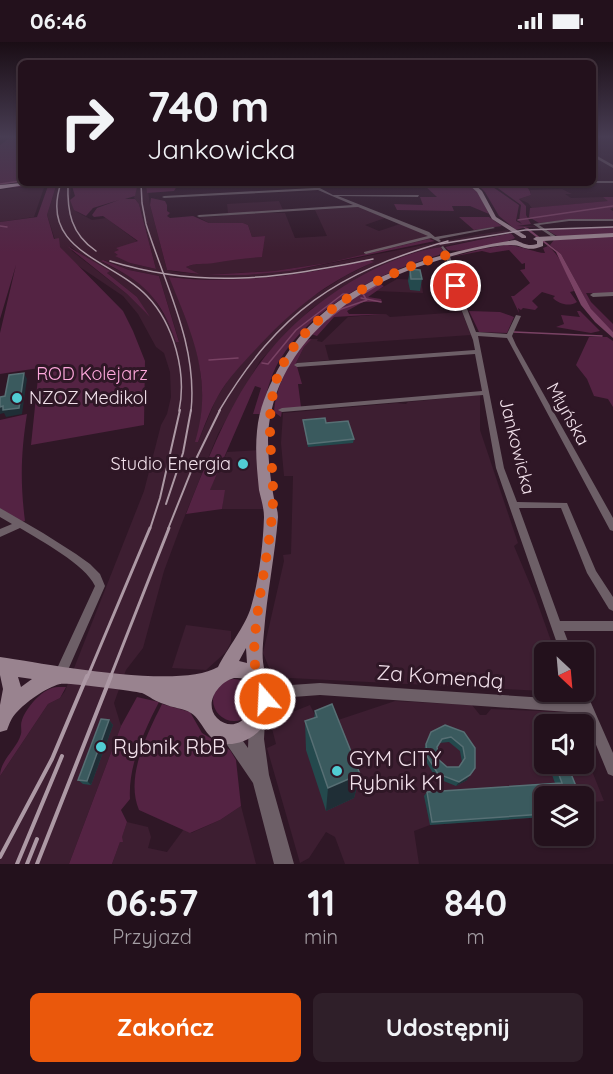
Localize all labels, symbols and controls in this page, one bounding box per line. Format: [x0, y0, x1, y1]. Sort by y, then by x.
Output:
text: 06:46 [30, 7, 87, 35]
text: 740 m [147, 80, 269, 133]
icon: right [48, 84, 126, 162]
text: Jankowicka [147, 132, 295, 166]
pin [430, 260, 481, 311]
icon: arrive [439, 269, 472, 302]
park label: ROD Kolejarz [36, 362, 148, 385]
street label: Młyńska [542, 378, 595, 449]
place label: NZOZ Medikol [29, 386, 148, 409]
marker: NZOZ Medikol [10, 391, 24, 405]
street label: Jankowicka [494, 395, 541, 497]
place label: Studio Energia [111, 452, 231, 475]
marker: Studio Energia [236, 457, 250, 471]
north arrow [534, 642, 594, 702]
map controls [534, 642, 594, 846]
street label: Za Komendą [376, 659, 504, 693]
position arrow [233, 667, 297, 731]
button: sound [534, 714, 594, 774]
place label: Rybnik RbB [113, 733, 226, 759]
marker: Rybnik RbB [94, 740, 108, 754]
place label: GYM CITY Rybnik K1 [349, 745, 443, 795]
marker: GYM CITY Rybnik K1 [330, 764, 344, 778]
button: layers [534, 786, 594, 846]
text: 06:57 [106, 880, 198, 925]
text: 11 [307, 880, 335, 925]
text: 840 [444, 880, 507, 925]
text: Przyjazd [112, 924, 192, 949]
text: min [304, 924, 338, 949]
text: m [466, 924, 485, 949]
button: Zakończ [30, 993, 301, 1062]
button: Udostępnij [313, 993, 583, 1062]

